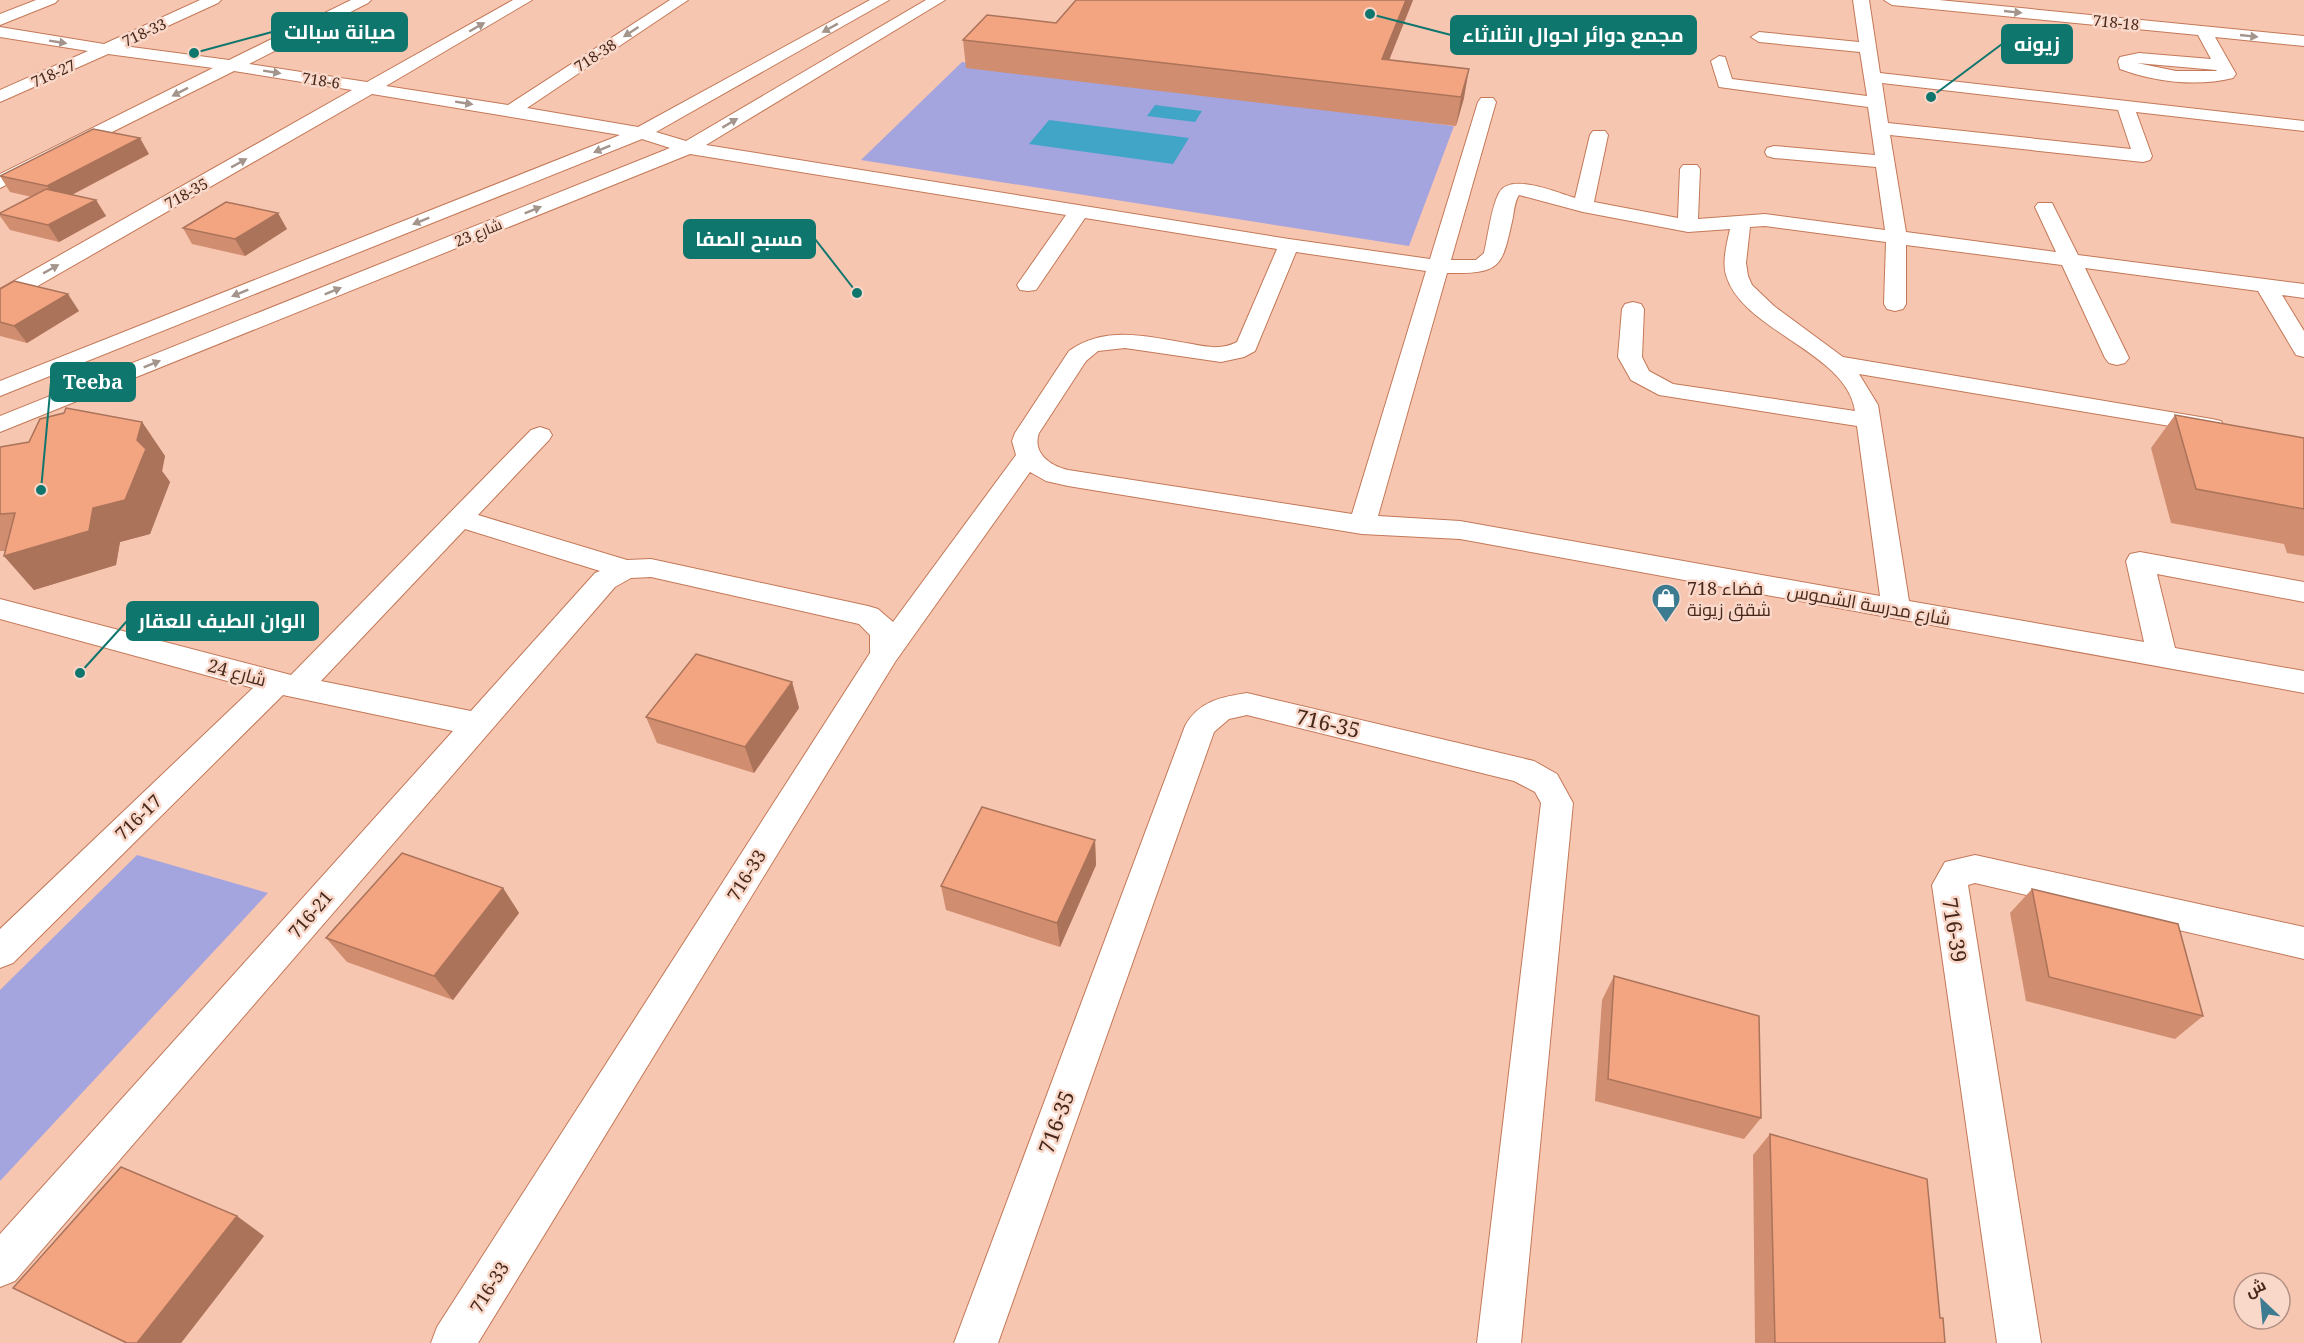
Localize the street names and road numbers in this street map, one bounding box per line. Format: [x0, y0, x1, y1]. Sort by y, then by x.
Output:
street label: 718-18 [2092, 10, 2140, 34]
street label: 718-33 [119, 13, 169, 51]
street label: 718-38 [570, 34, 620, 76]
street label: 718-27 [28, 54, 78, 92]
street label: 718-6 [301, 67, 341, 93]
street label: 718-35 [161, 173, 211, 213]
street label: شارع 23 [451, 213, 506, 252]
street label: شارع مدرسة الشموس [1785, 578, 1952, 631]
street label: شارع 24 [205, 653, 269, 692]
street label: 716-35 [1293, 702, 1363, 744]
street label: 716-17 [110, 789, 166, 845]
street label: 716-33 [721, 845, 771, 905]
street label: 716-21 [283, 885, 337, 943]
street label: 716-39 [1936, 896, 1974, 964]
street label: 716-35 [1032, 1087, 1080, 1157]
street label: 716-33 [464, 1257, 514, 1317]

